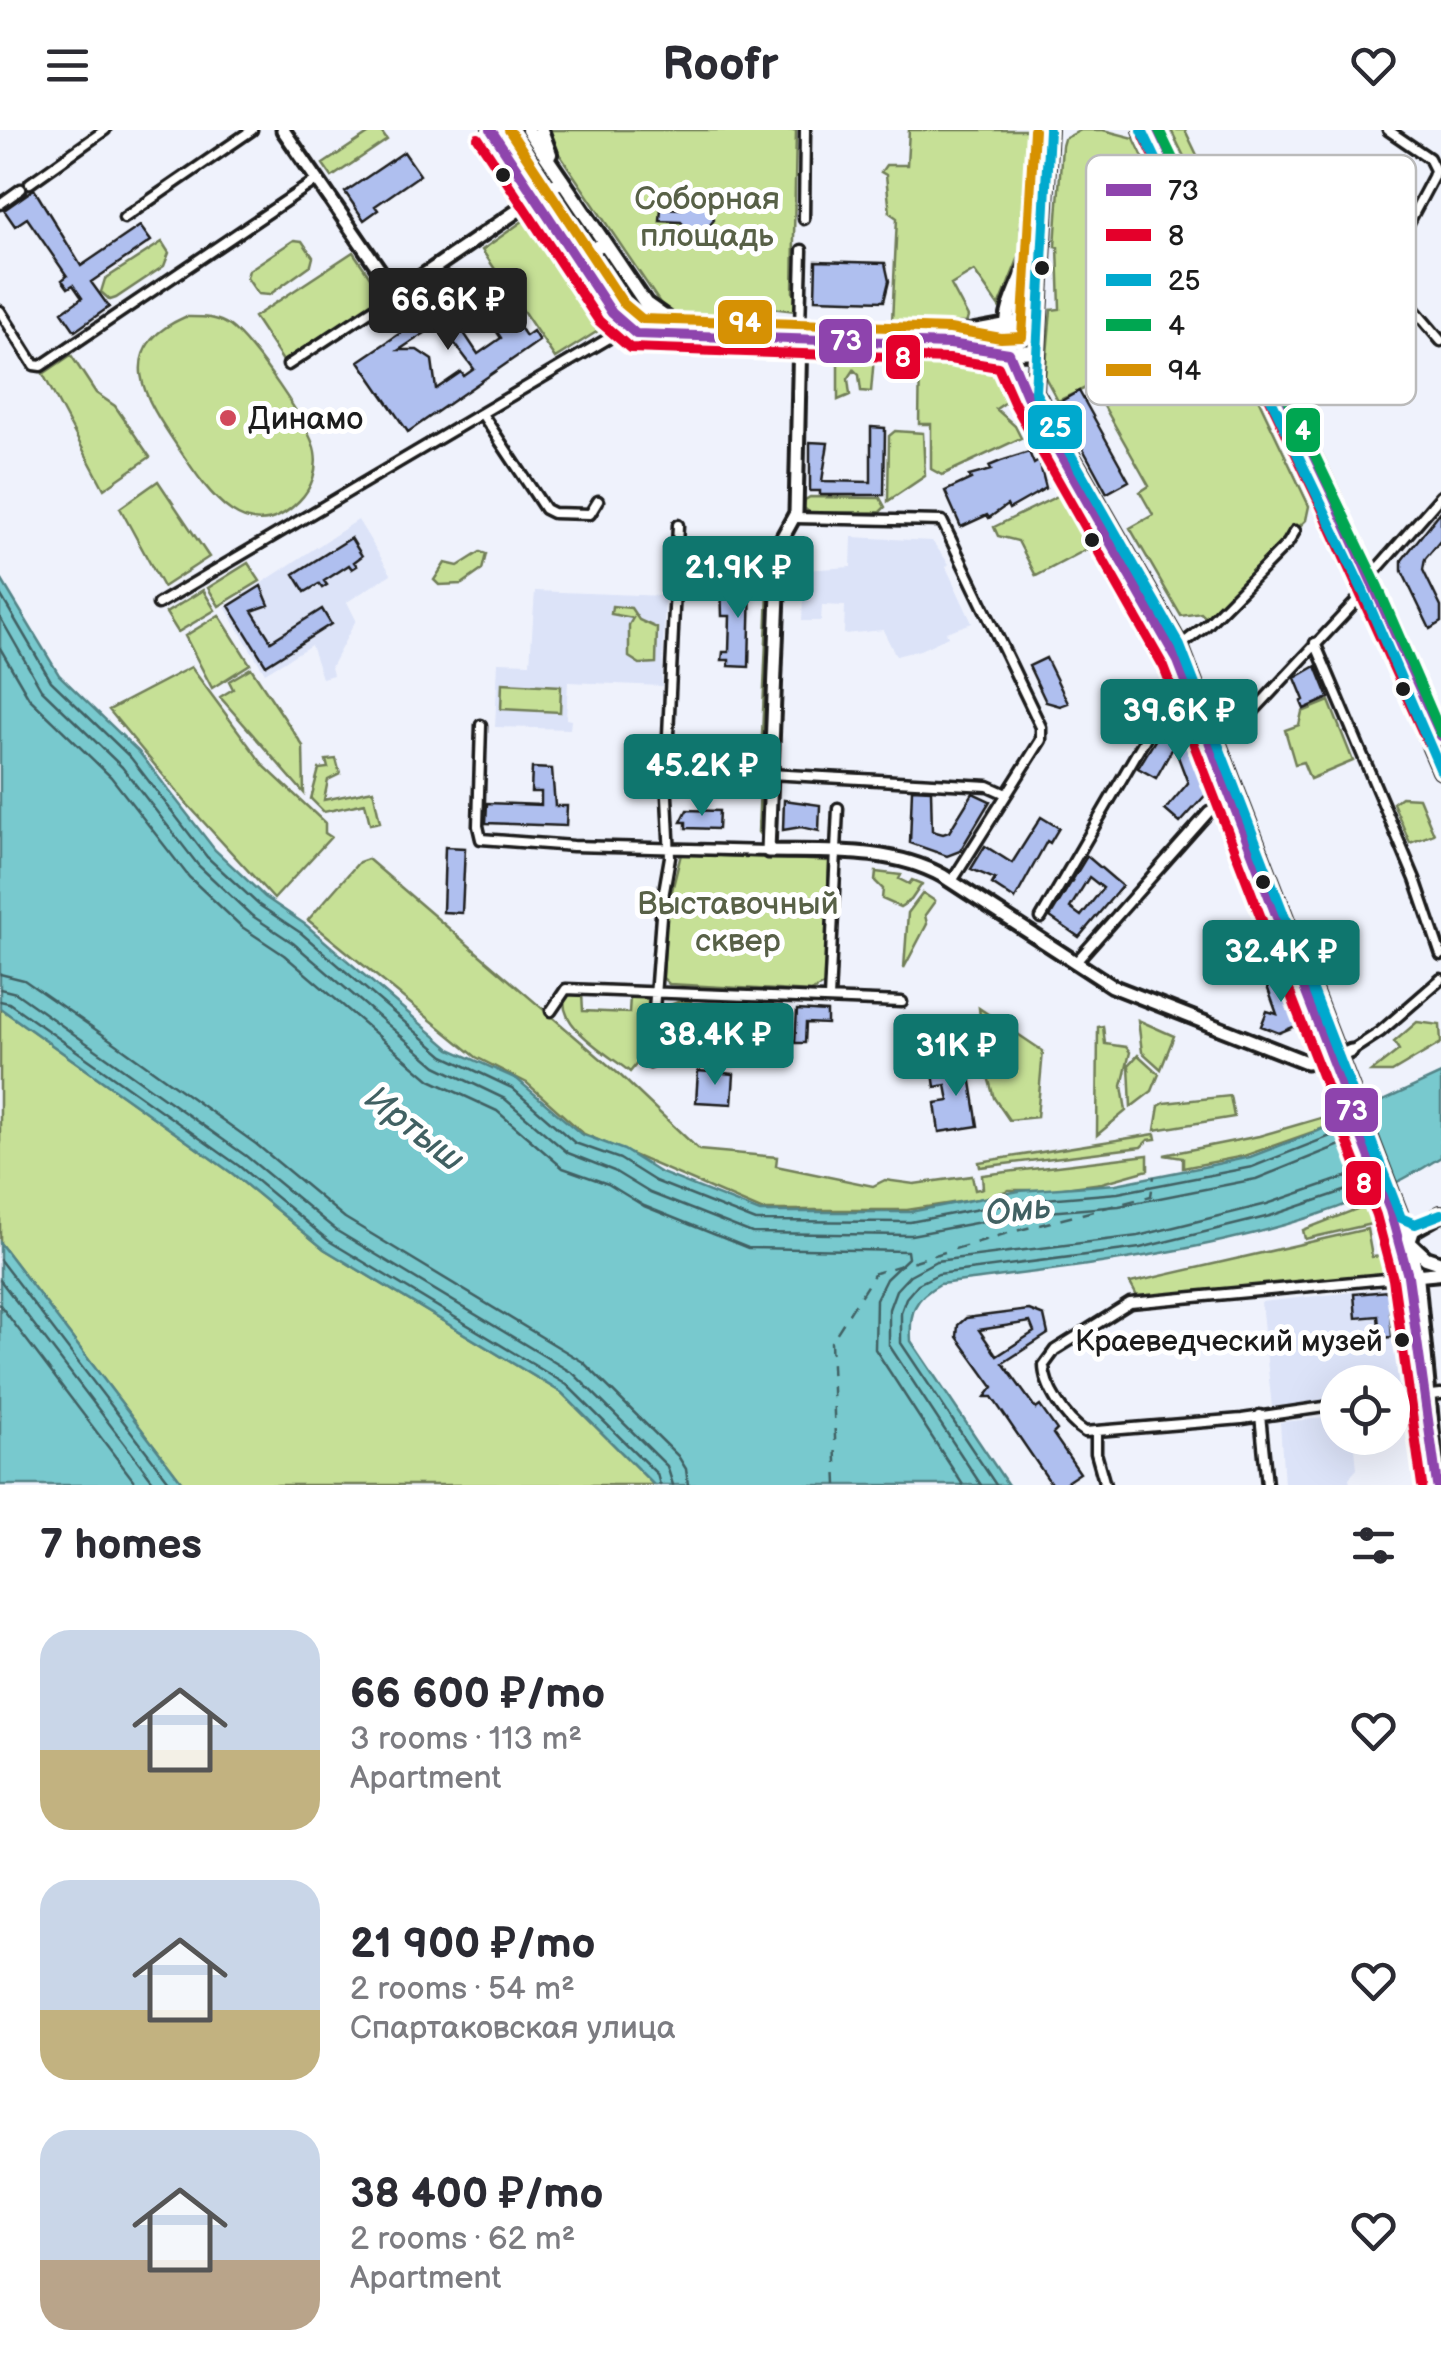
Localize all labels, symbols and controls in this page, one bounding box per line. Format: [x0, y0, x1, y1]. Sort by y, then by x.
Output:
icon: menu [40, 38, 95, 93]
text: Roofr [663, 38, 778, 93]
icon: heart [1346, 38, 1401, 93]
legend [1086, 155, 1416, 405]
unlabelled marker [493, 165, 513, 185]
text: 73 [1168, 175, 1199, 208]
park label: Соборная площадь [634, 180, 780, 256]
text: 8 [1168, 220, 1184, 253]
unlabelled marker [1032, 258, 1052, 278]
text: 25 [1168, 265, 1201, 298]
pin: 66.6K ₽ [356, 268, 540, 353]
text: 66.6K ₽ [391, 281, 505, 320]
line badge: 94 [716, 298, 774, 346]
text: 94 [729, 307, 762, 340]
text: 4 [1168, 310, 1185, 343]
line badge: 73 [817, 317, 874, 365]
text: 73 [830, 325, 862, 358]
line badge: 8 [884, 333, 922, 381]
text: 8 [895, 342, 911, 375]
text: 94 [1168, 355, 1201, 388]
place label: Динамо [248, 400, 363, 439]
line badge: 25 [1026, 403, 1084, 451]
line badge: 4 [1284, 406, 1322, 454]
marker: Динамо [217, 407, 239, 429]
text: 25 [1039, 412, 1071, 445]
text: 4 [1295, 415, 1312, 448]
unlabelled marker [1082, 530, 1102, 550]
pin: 21.9K ₽ [646, 536, 830, 621]
text: 21.9K ₽ [685, 549, 791, 588]
pin: 39.6K ₽ [1087, 679, 1271, 764]
unlabelled marker [1393, 679, 1413, 699]
text: 39.6K ₽ [1123, 692, 1235, 731]
pin: 45.2K ₽ [610, 734, 794, 819]
text: 45.2K ₽ [646, 747, 758, 786]
unlabelled marker [1253, 872, 1273, 892]
park label: Выставочный сквер [637, 885, 839, 961]
pin: 32.4K ₽ [1189, 920, 1373, 1005]
text: 32.4K ₽ [1225, 933, 1337, 972]
pin: 38.4K ₽ [623, 1003, 807, 1088]
pin: 31K ₽ [886, 1014, 1026, 1099]
text: 38.4K ₽ [659, 1016, 771, 1055]
text: 31K ₽ [915, 1027, 997, 1066]
water label: Иртыш [356, 1077, 472, 1181]
line badge: 73 [1323, 1086, 1380, 1134]
text: 73 [1336, 1095, 1368, 1128]
line badge: 8 [1344, 1159, 1383, 1207]
text: 8 [1356, 1168, 1372, 1201]
water label: Омь [983, 1185, 1053, 1236]
place label: Краеведческий музей [1075, 1324, 1383, 1360]
marker: Краеведческий музей [1392, 1330, 1412, 1350]
map controls [1320, 1365, 1410, 1455]
button: locate [1320, 1365, 1410, 1455]
icon: filters [1346, 1518, 1401, 1573]
text: 7 homes [40, 1520, 202, 1571]
text: 66 600 ₽/mo [350, 1669, 605, 1720]
icon: home [120, 1670, 240, 1790]
icon: heart [1346, 1703, 1401, 1758]
text: 3 rooms · 113 m² [350, 1720, 582, 1759]
text: Apartment [350, 1759, 501, 1798]
text: 21 900 ₽/mo [350, 1919, 595, 1970]
icon: home [120, 1920, 240, 2040]
icon: heart [1346, 1953, 1401, 2008]
text: 2 rooms · 54 m² [350, 1970, 575, 2009]
text: Спартаковская улица [350, 2009, 676, 2048]
text: 38 400 ₽/mo [350, 2169, 603, 2220]
icon: home [120, 2170, 240, 2290]
icon: heart [1346, 2203, 1401, 2258]
text: 2 rooms · 62 m² [350, 2220, 575, 2259]
text: Apartment [350, 2259, 501, 2298]

